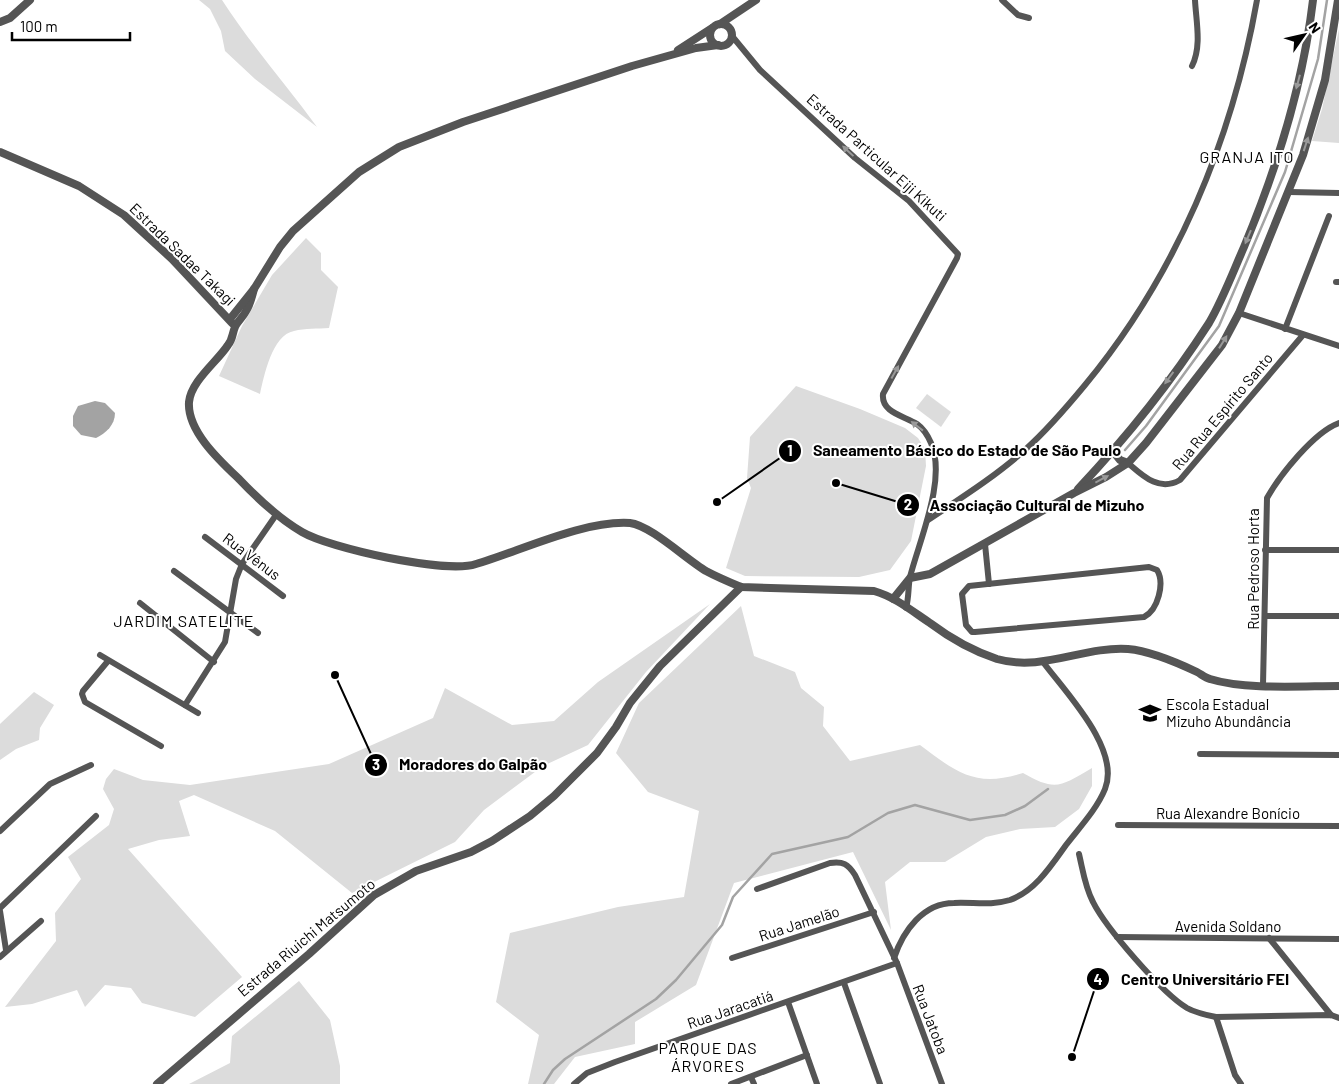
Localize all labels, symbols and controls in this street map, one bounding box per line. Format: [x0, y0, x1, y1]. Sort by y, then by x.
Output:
scale bar [12, 10, 130, 42]
north arrow [1279, 10, 1329, 60]
text: 100 m [20, 17, 58, 35]
text: N [1306, 19, 1325, 36]
one-way arrow [1294, 75, 1302, 90]
street label: Estrada Particular Eiji Kikuti [803, 89, 951, 225]
one-way arrow [1303, 137, 1310, 152]
one-way arrow [842, 145, 854, 157]
district label: GRANJA ITO [1199, 147, 1295, 166]
street label: Estrada Sadae Takagi [126, 199, 240, 309]
one-way arrow [1244, 230, 1252, 244]
one-way arrow [1218, 336, 1228, 349]
street label: Rua Rua Espírito Santo [1168, 349, 1276, 473]
one-way arrow [890, 365, 899, 379]
one-way arrow [1164, 371, 1175, 384]
one-way arrow [911, 420, 924, 431]
callout: Saneamento Básico do Estado de São Paulo [778, 435, 1131, 466]
text: Saneamento Básico do Estado de São Paulo [813, 440, 1121, 459]
text: 1 [787, 441, 793, 459]
one-way arrow [1095, 475, 1109, 484]
callout: Associação Cultural de Mizuho [895, 490, 1155, 521]
text: 2 [904, 495, 912, 513]
text: Associação Cultural de Mizuho [930, 495, 1144, 514]
street label: Rua Pedroso Horta [1244, 508, 1262, 630]
street label: Rua Vênus [220, 529, 284, 583]
district label: JARDIM SATELITE [113, 611, 255, 630]
place label: Escola Estadual Mizuho Abundância [1166, 695, 1291, 730]
school or university icon: Escola Estadual Mizuho Abundância [1137, 700, 1163, 726]
callout: Moradores do Galpão [363, 749, 557, 780]
text: Moradores do Galpão [399, 754, 547, 773]
text: 3 [372, 755, 380, 773]
street label: Rua Alexandre Bonício [1156, 804, 1300, 822]
street label: Estrada Riuichi Matsumoto [234, 874, 378, 1000]
street label: Rua Jamelão [756, 902, 842, 944]
street label: Avenida Soldano [1175, 917, 1281, 935]
callout: Centro Universitário FEI [1086, 964, 1299, 995]
text: Centro Universitário FEI [1121, 969, 1289, 988]
text: 4 [1093, 970, 1103, 988]
street label: Rua Jatoba [909, 982, 953, 1056]
street label: Rua Jaracatiá [685, 986, 775, 1032]
district label: PARQUE DAS ÁRVORES [658, 1038, 758, 1075]

